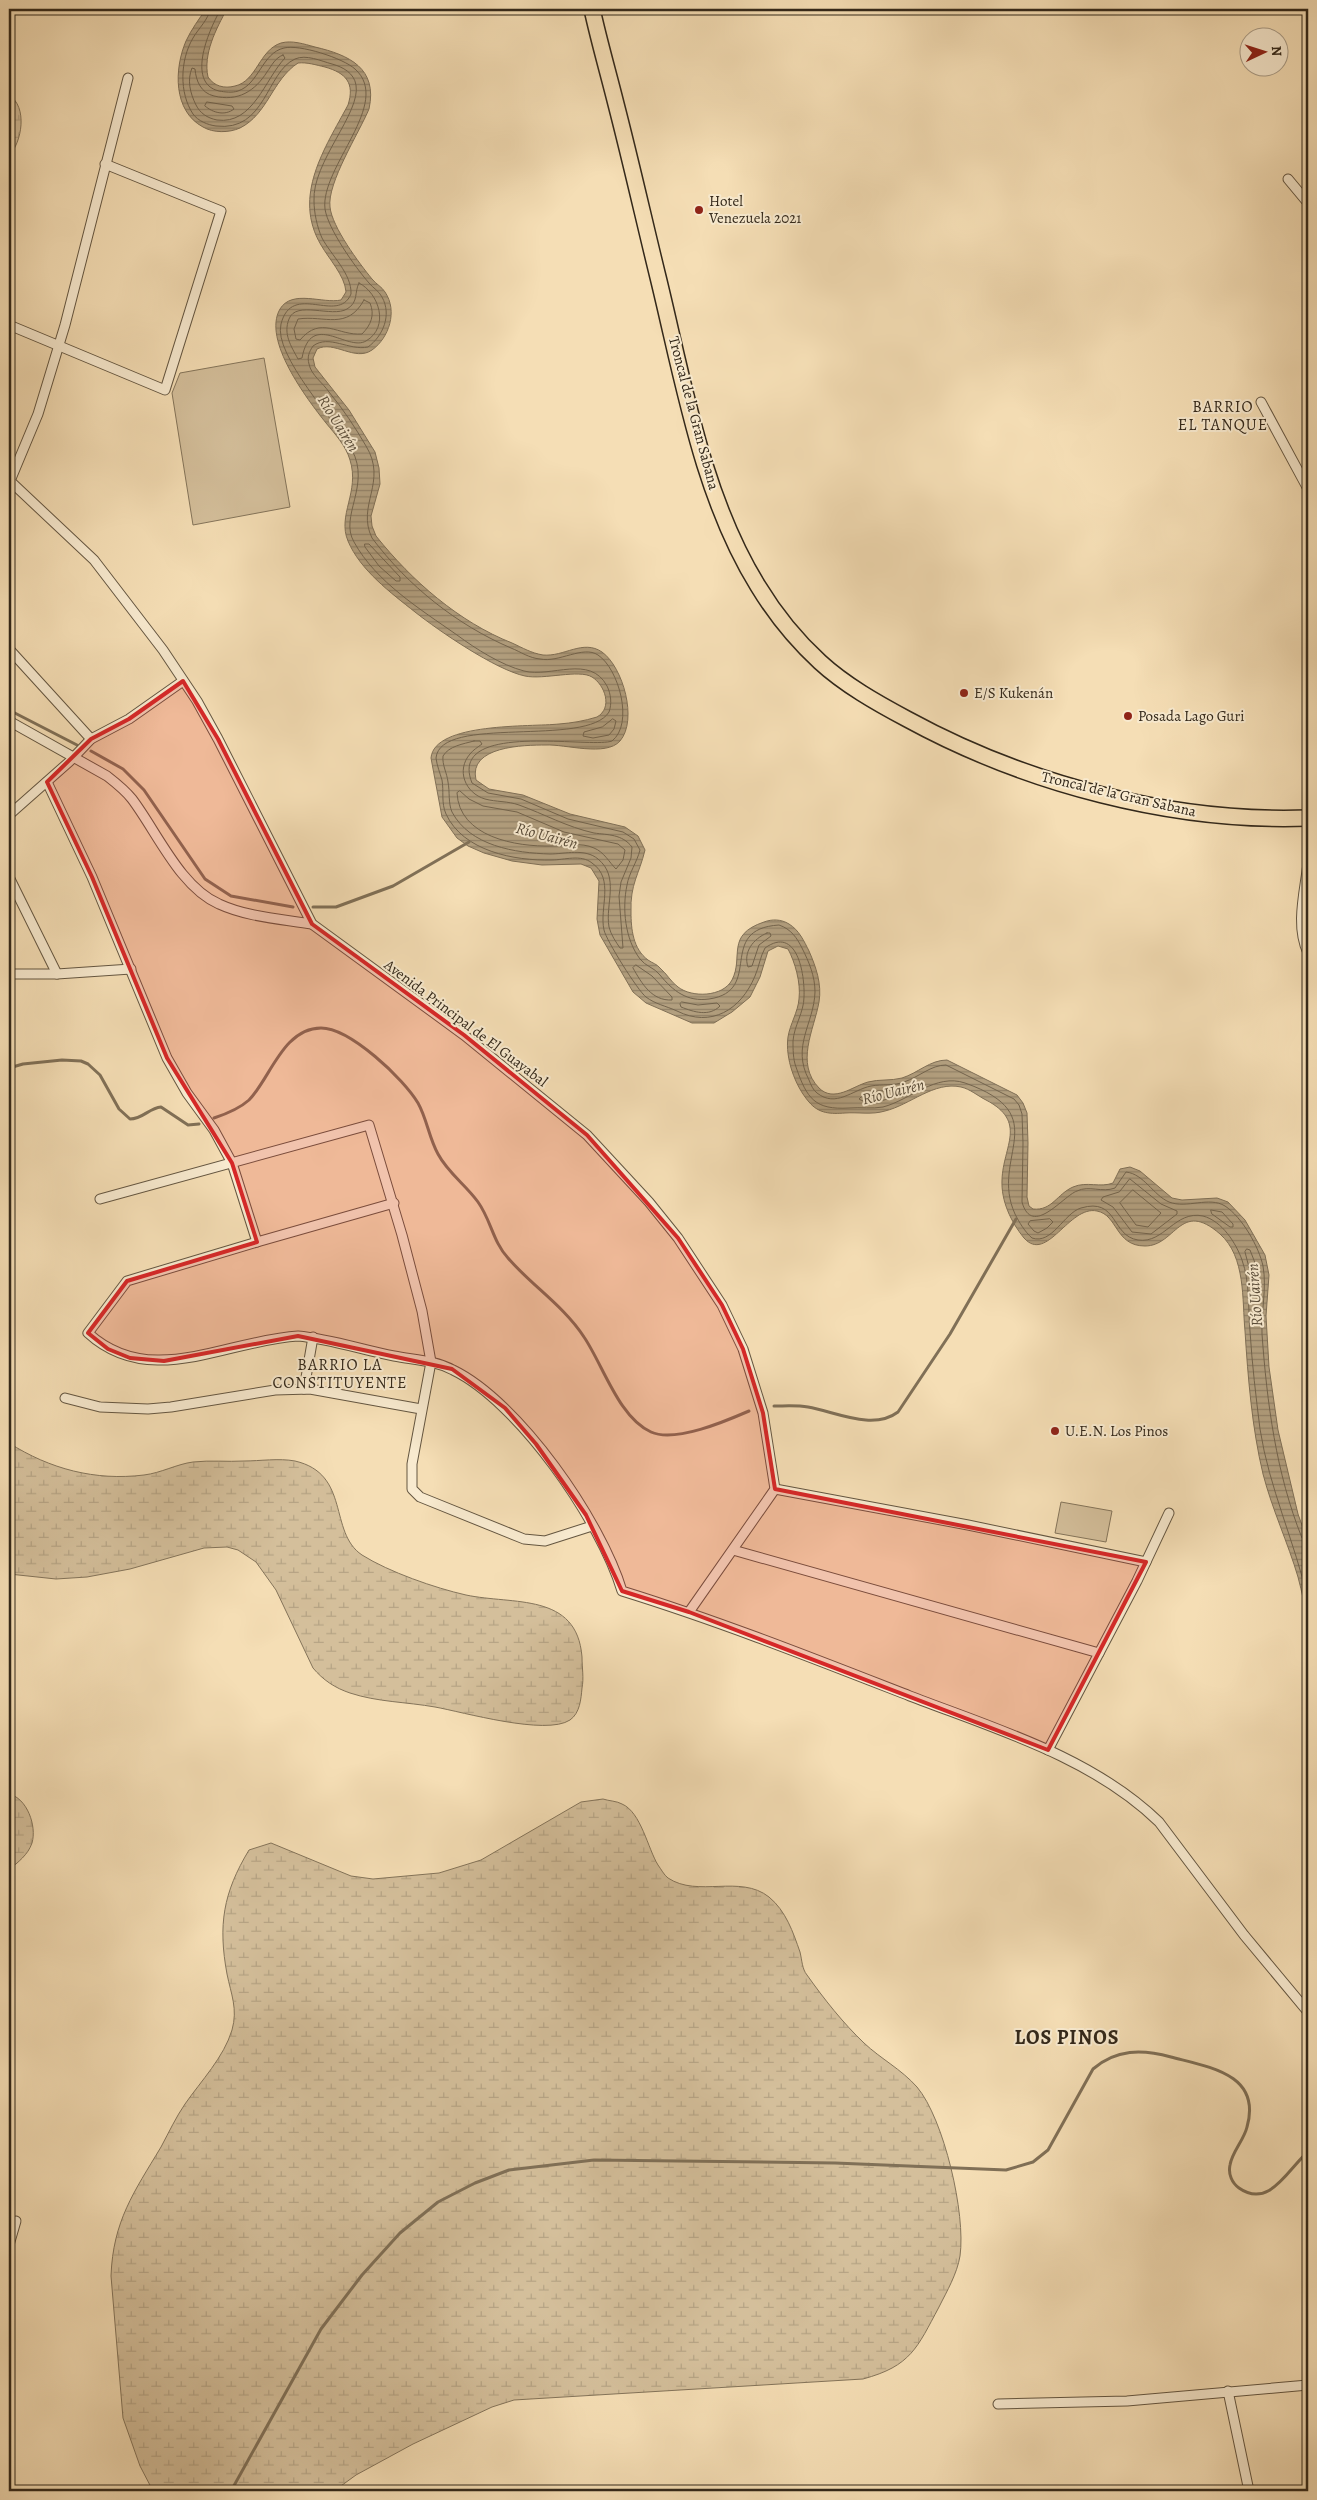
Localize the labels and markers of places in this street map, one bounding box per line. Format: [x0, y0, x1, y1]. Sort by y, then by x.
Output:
place label: Hotel Venezuela 2021 [708, 191, 801, 228]
marker: Hotel Venezuela 2021 [693, 204, 705, 216]
place label: E/S Kukenán [974, 683, 1053, 703]
marker: E/S Kukenán [958, 687, 970, 699]
place label: Posada Lago Guri [1138, 706, 1244, 726]
marker: Posada Lago Guri [1122, 710, 1134, 722]
place label: U.E.N. Los Pinos [1065, 1421, 1168, 1441]
marker: U.E.N. Los Pinos [1049, 1425, 1061, 1437]

